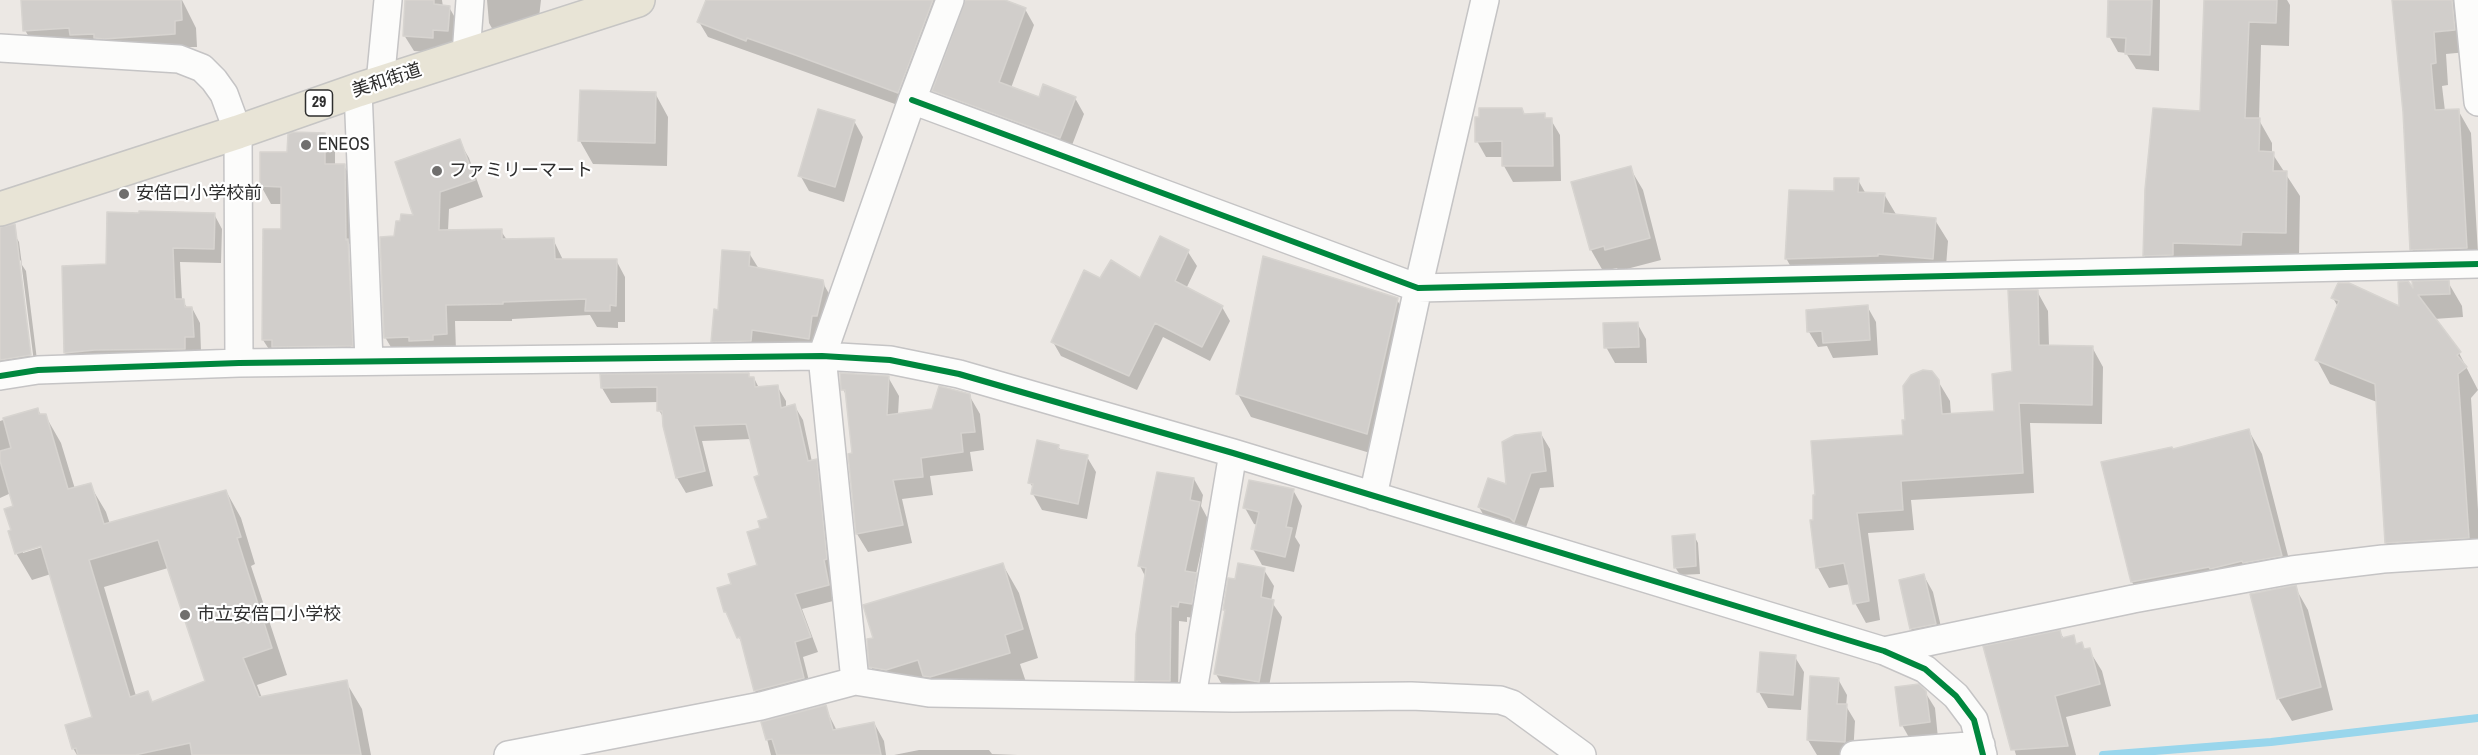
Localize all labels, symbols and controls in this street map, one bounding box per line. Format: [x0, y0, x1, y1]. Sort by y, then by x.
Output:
street label: 美和街道 [349, 60, 425, 102]
road number: 29 [306, 90, 332, 116]
place label: ENEOS [318, 134, 370, 156]
marker: ENEOS [299, 138, 313, 152]
place label: ファミリーマート [449, 160, 593, 182]
marker: ファミリーマート [430, 164, 444, 178]
place label: 安倍口小学校前 [136, 183, 262, 205]
marker: 安倍口小学校前 [117, 187, 131, 201]
place label: 市立安倍口小学校 [197, 604, 341, 626]
marker: 市立安倍口小学校 [178, 608, 192, 622]

